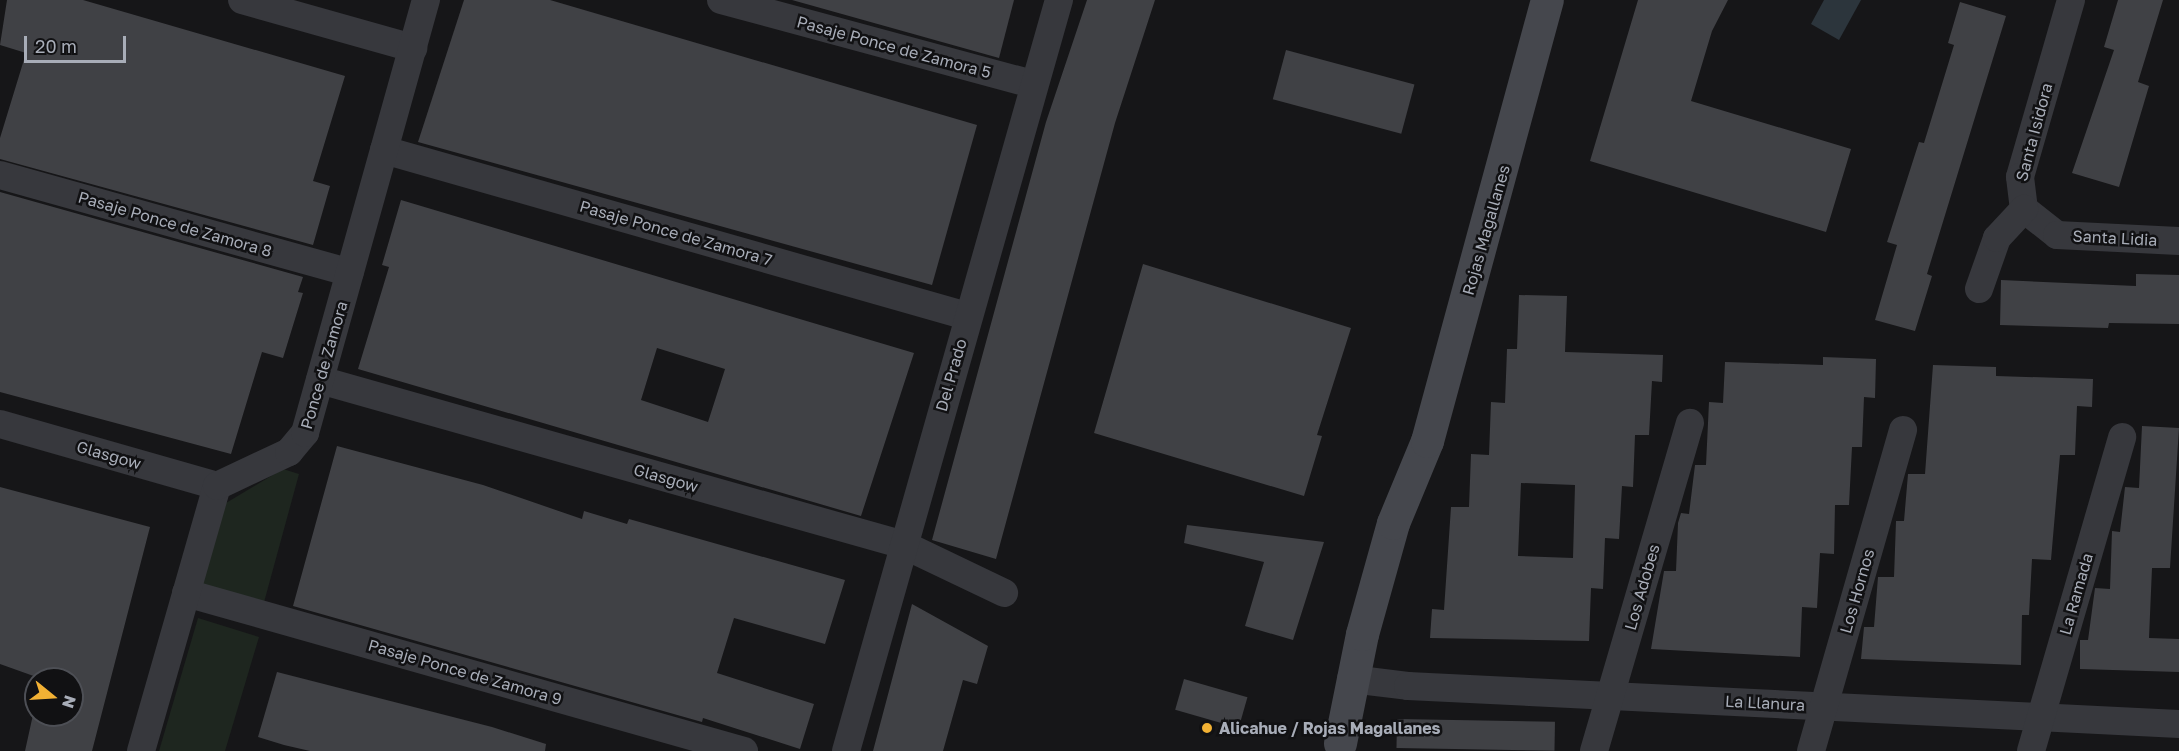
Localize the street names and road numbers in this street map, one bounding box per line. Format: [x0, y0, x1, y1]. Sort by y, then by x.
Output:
street label: Pasaje Ponce de Zamora 5 [795, 12, 993, 82]
street label: Santa Isidora [2012, 81, 2056, 183]
street label: Rojas Magallanes [1458, 163, 1514, 297]
street label: Pasaje Ponce de Zamora 8 [76, 187, 274, 261]
street label: Pasaje Ponce de Zamora 7 [578, 196, 774, 270]
street label: Santa Lidia [2072, 226, 2158, 250]
street label: Ponce de Zamora [297, 299, 351, 431]
street label: Del Prado [931, 336, 971, 414]
street label: Glasgow [75, 437, 143, 473]
street label: Glasgow [632, 460, 700, 496]
street label: Los Adobes [1621, 542, 1663, 632]
street label: Los Hornos [1836, 547, 1878, 635]
street label: La Ramada [2055, 551, 2097, 637]
street label: Pasaje Ponce de Zamora 9 [366, 635, 564, 709]
street label: La Llanura [1725, 691, 1805, 715]

